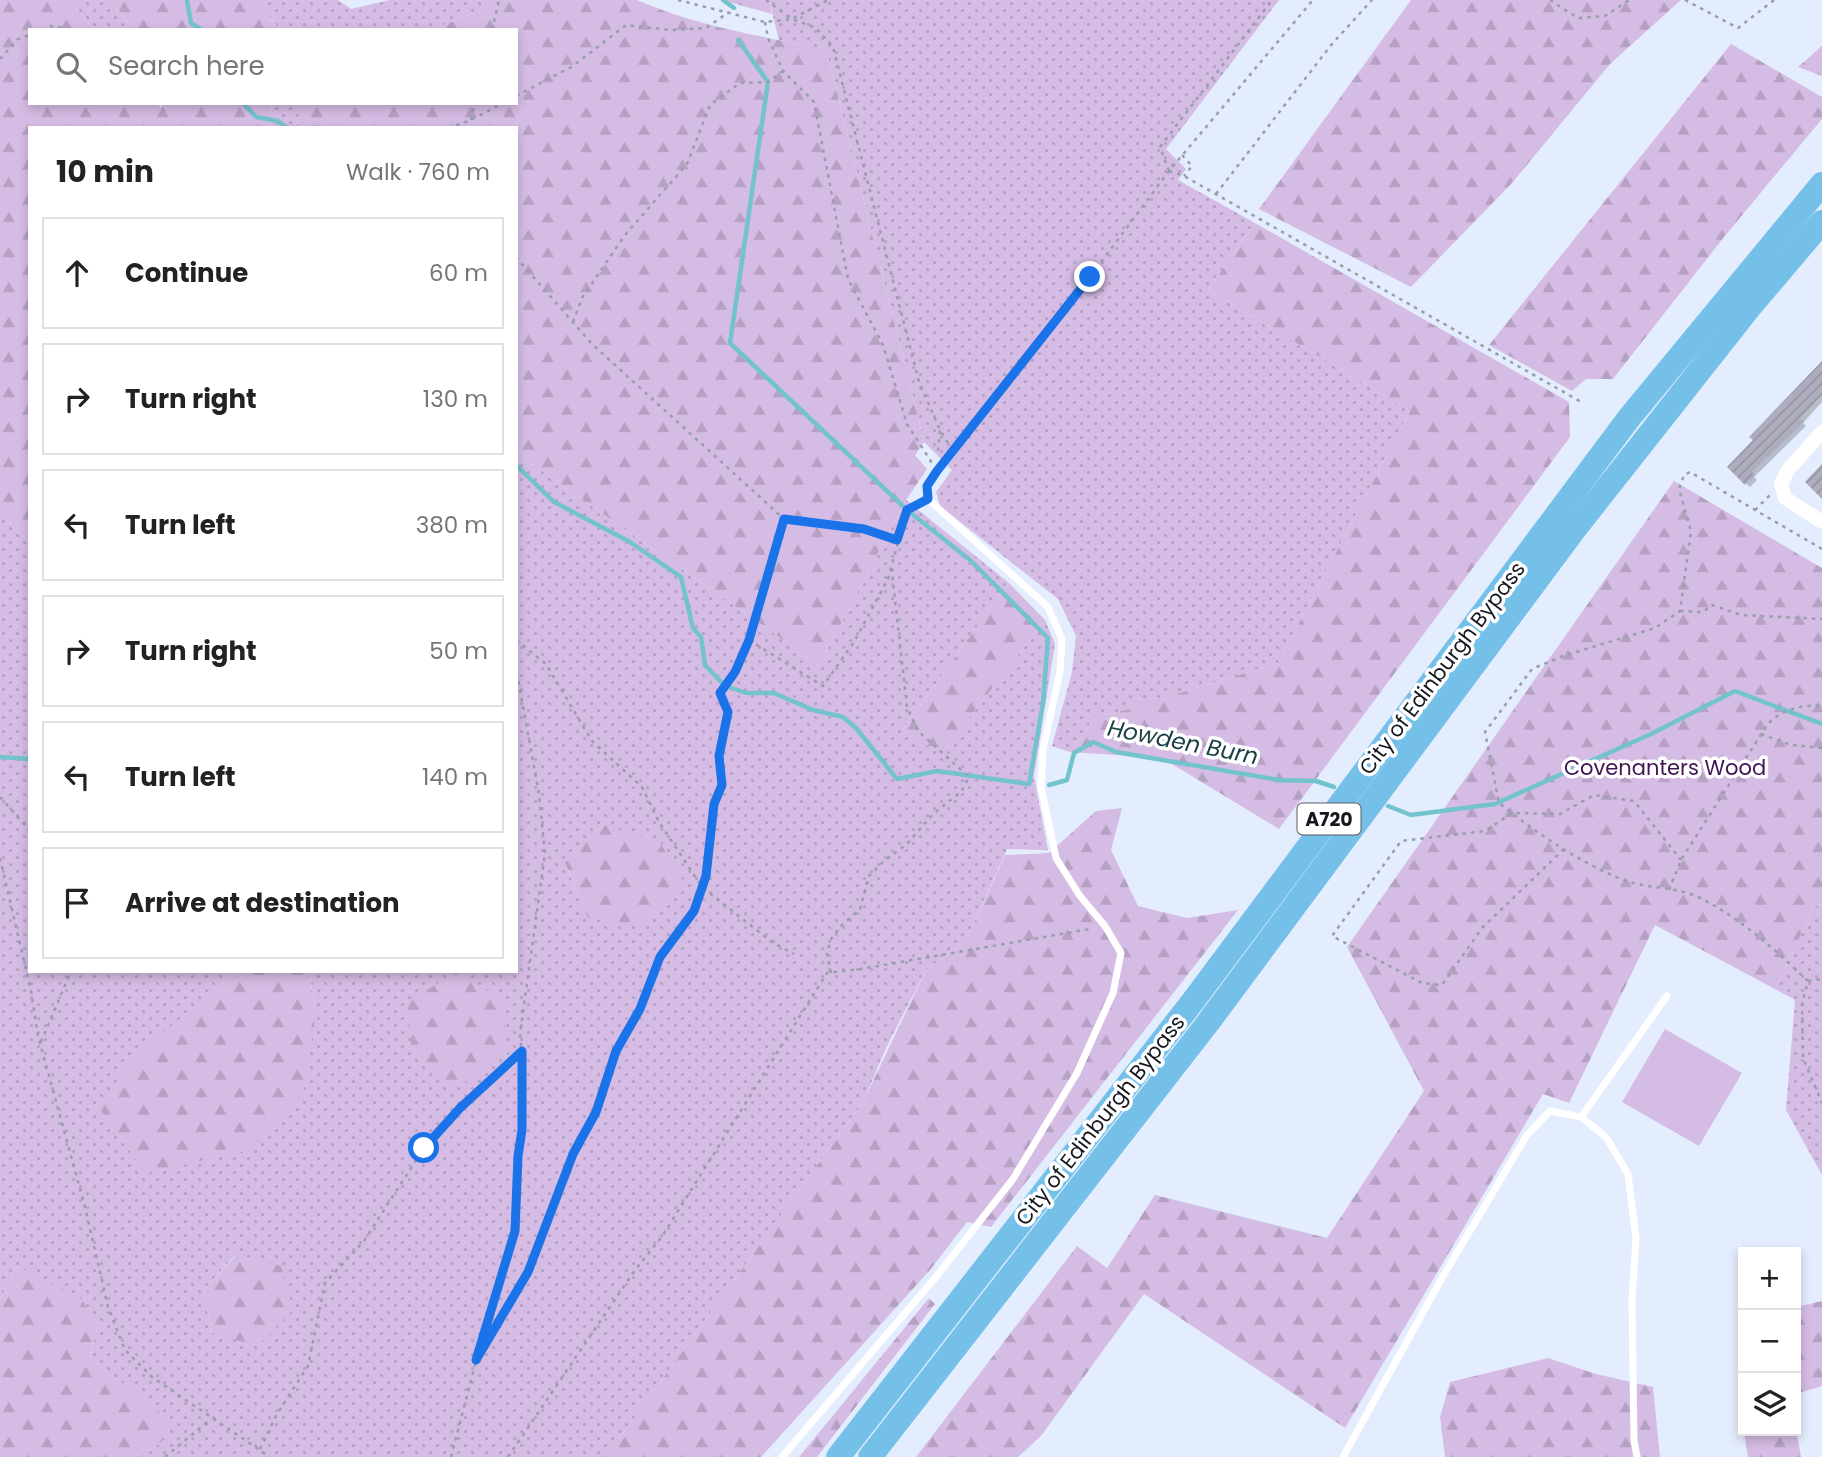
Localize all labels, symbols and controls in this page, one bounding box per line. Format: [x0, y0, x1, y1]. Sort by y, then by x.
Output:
search box [28, 28, 518, 105]
icon: search [52, 48, 90, 86]
text: Search here [108, 48, 265, 84]
text: 10 min [56, 150, 154, 193]
text: Walk · 760 m [346, 156, 490, 188]
icon: ahead [58, 254, 96, 292]
text: Continue [125, 255, 248, 291]
text: 60 m [429, 257, 488, 289]
route end [1074, 261, 1105, 292]
icon: right [58, 380, 96, 418]
text: Turn right [125, 381, 257, 417]
text: 130 m [423, 383, 488, 415]
icon: left [58, 506, 96, 544]
text: Turn left [125, 507, 236, 543]
text: 380 m [416, 509, 488, 541]
street label: City of Edinburgh Bypass [1352, 556, 1532, 780]
icon: right [58, 632, 96, 670]
text: Turn right [125, 633, 257, 669]
text: 50 m [429, 635, 488, 667]
water label: Howden Burn [1105, 712, 1261, 772]
park label: Covenanters Wood [1564, 753, 1766, 782]
icon: left [58, 758, 96, 796]
text: Turn left [125, 759, 236, 795]
text: 140 m [422, 761, 488, 793]
road number: A720 [1298, 804, 1360, 834]
icon: arrive [58, 884, 96, 922]
text: Arrive at destination [125, 885, 400, 921]
street label: City of Edinburgh Bypass [1009, 1009, 1191, 1231]
route start [408, 1132, 439, 1163]
map controls [1738, 1247, 1801, 1436]
button: + [1738, 1247, 1801, 1310]
button: − [1738, 1310, 1801, 1373]
button: layers [1738, 1373, 1801, 1436]

